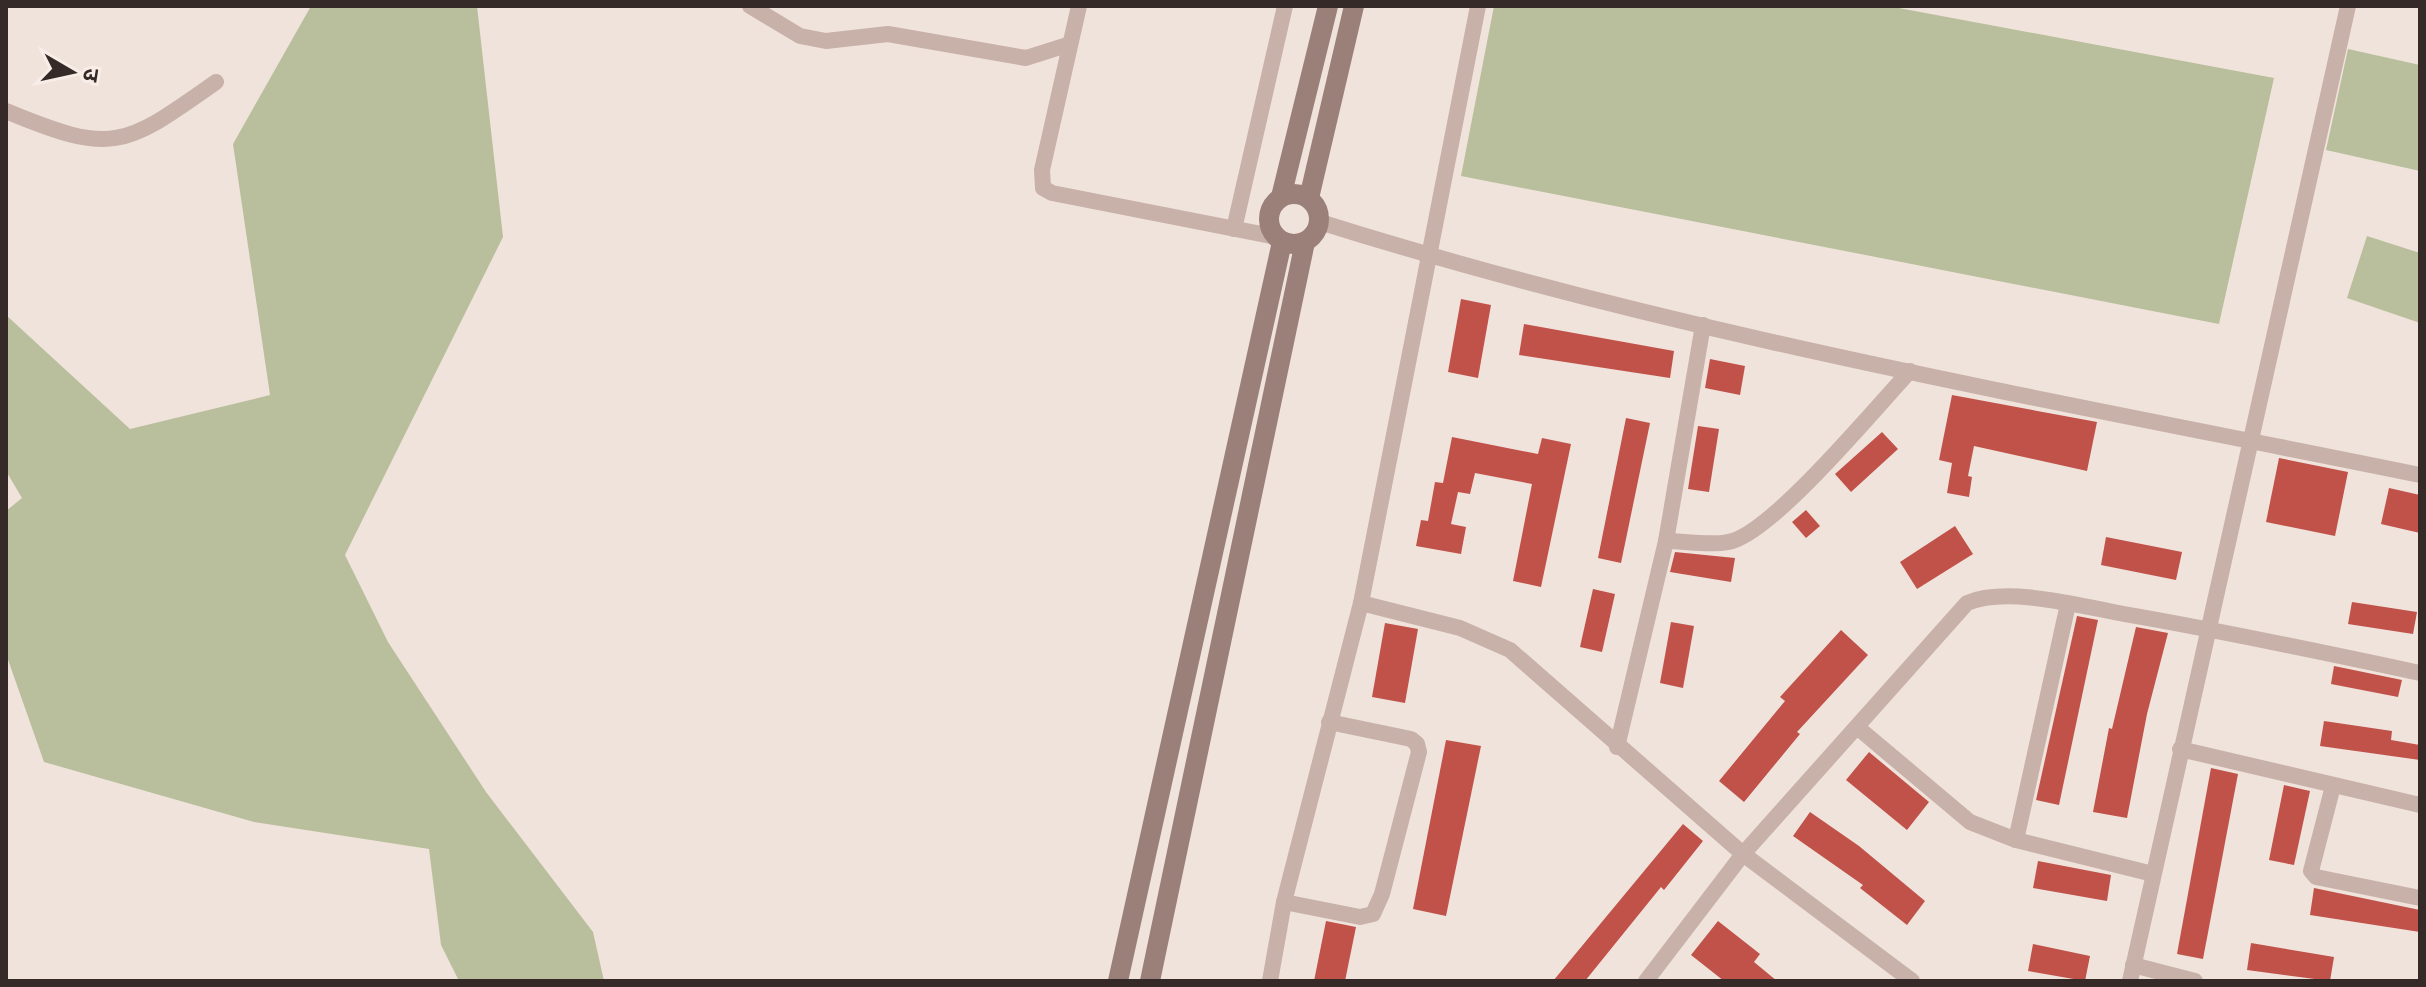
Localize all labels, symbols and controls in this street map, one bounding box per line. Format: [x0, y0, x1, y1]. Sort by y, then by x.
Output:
north arrow [32, 32, 112, 112]
text: उ [75, 66, 107, 85]

